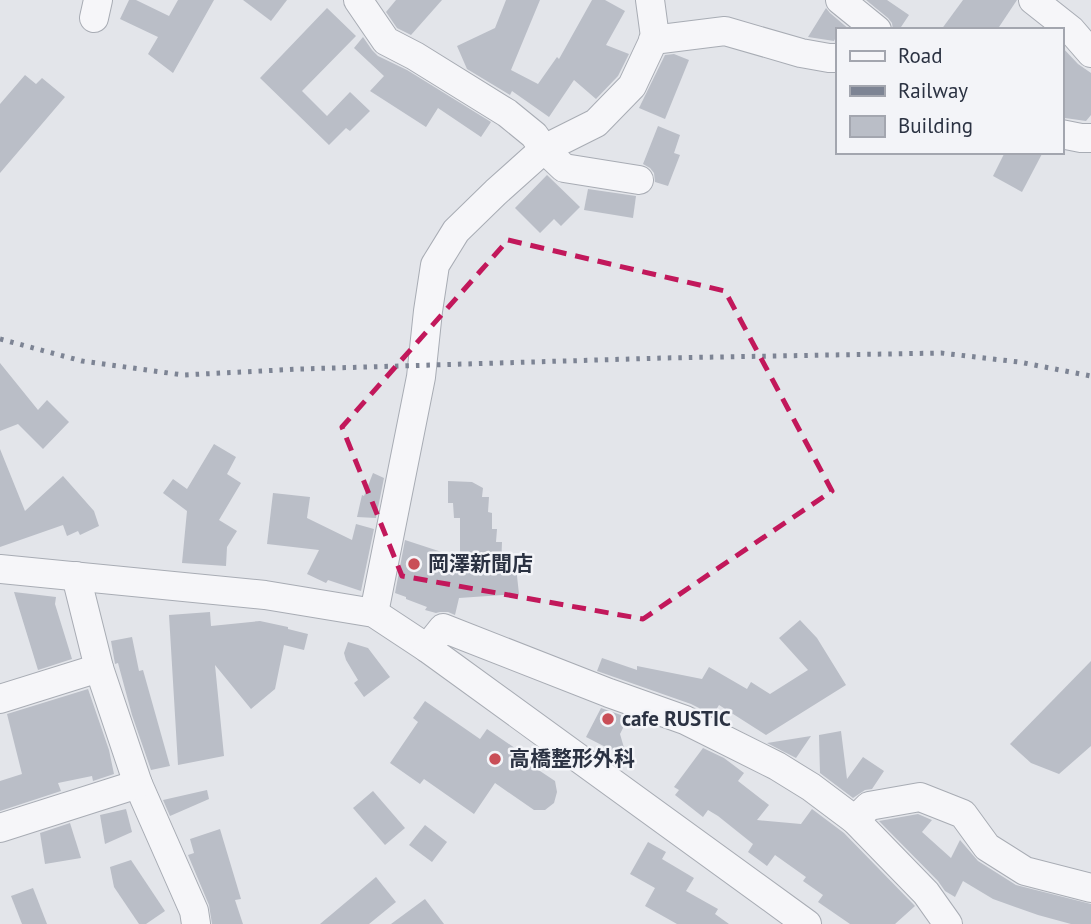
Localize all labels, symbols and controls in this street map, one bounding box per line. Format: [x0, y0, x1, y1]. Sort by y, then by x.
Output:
legend [836, 28, 1063, 154]
text: Road [898, 42, 942, 69]
text: Railway [898, 77, 968, 104]
text: Building [898, 112, 973, 139]
place label: 岡澤新聞店 [428, 550, 533, 577]
marker: 岡澤新聞店 [406, 556, 422, 572]
place label: cafe RUSTIC [622, 705, 731, 732]
marker: cafe RUSTIC [600, 711, 616, 727]
place label: 高橋整形外科 [509, 745, 635, 772]
marker: 高橋整形外科 [487, 751, 503, 767]

